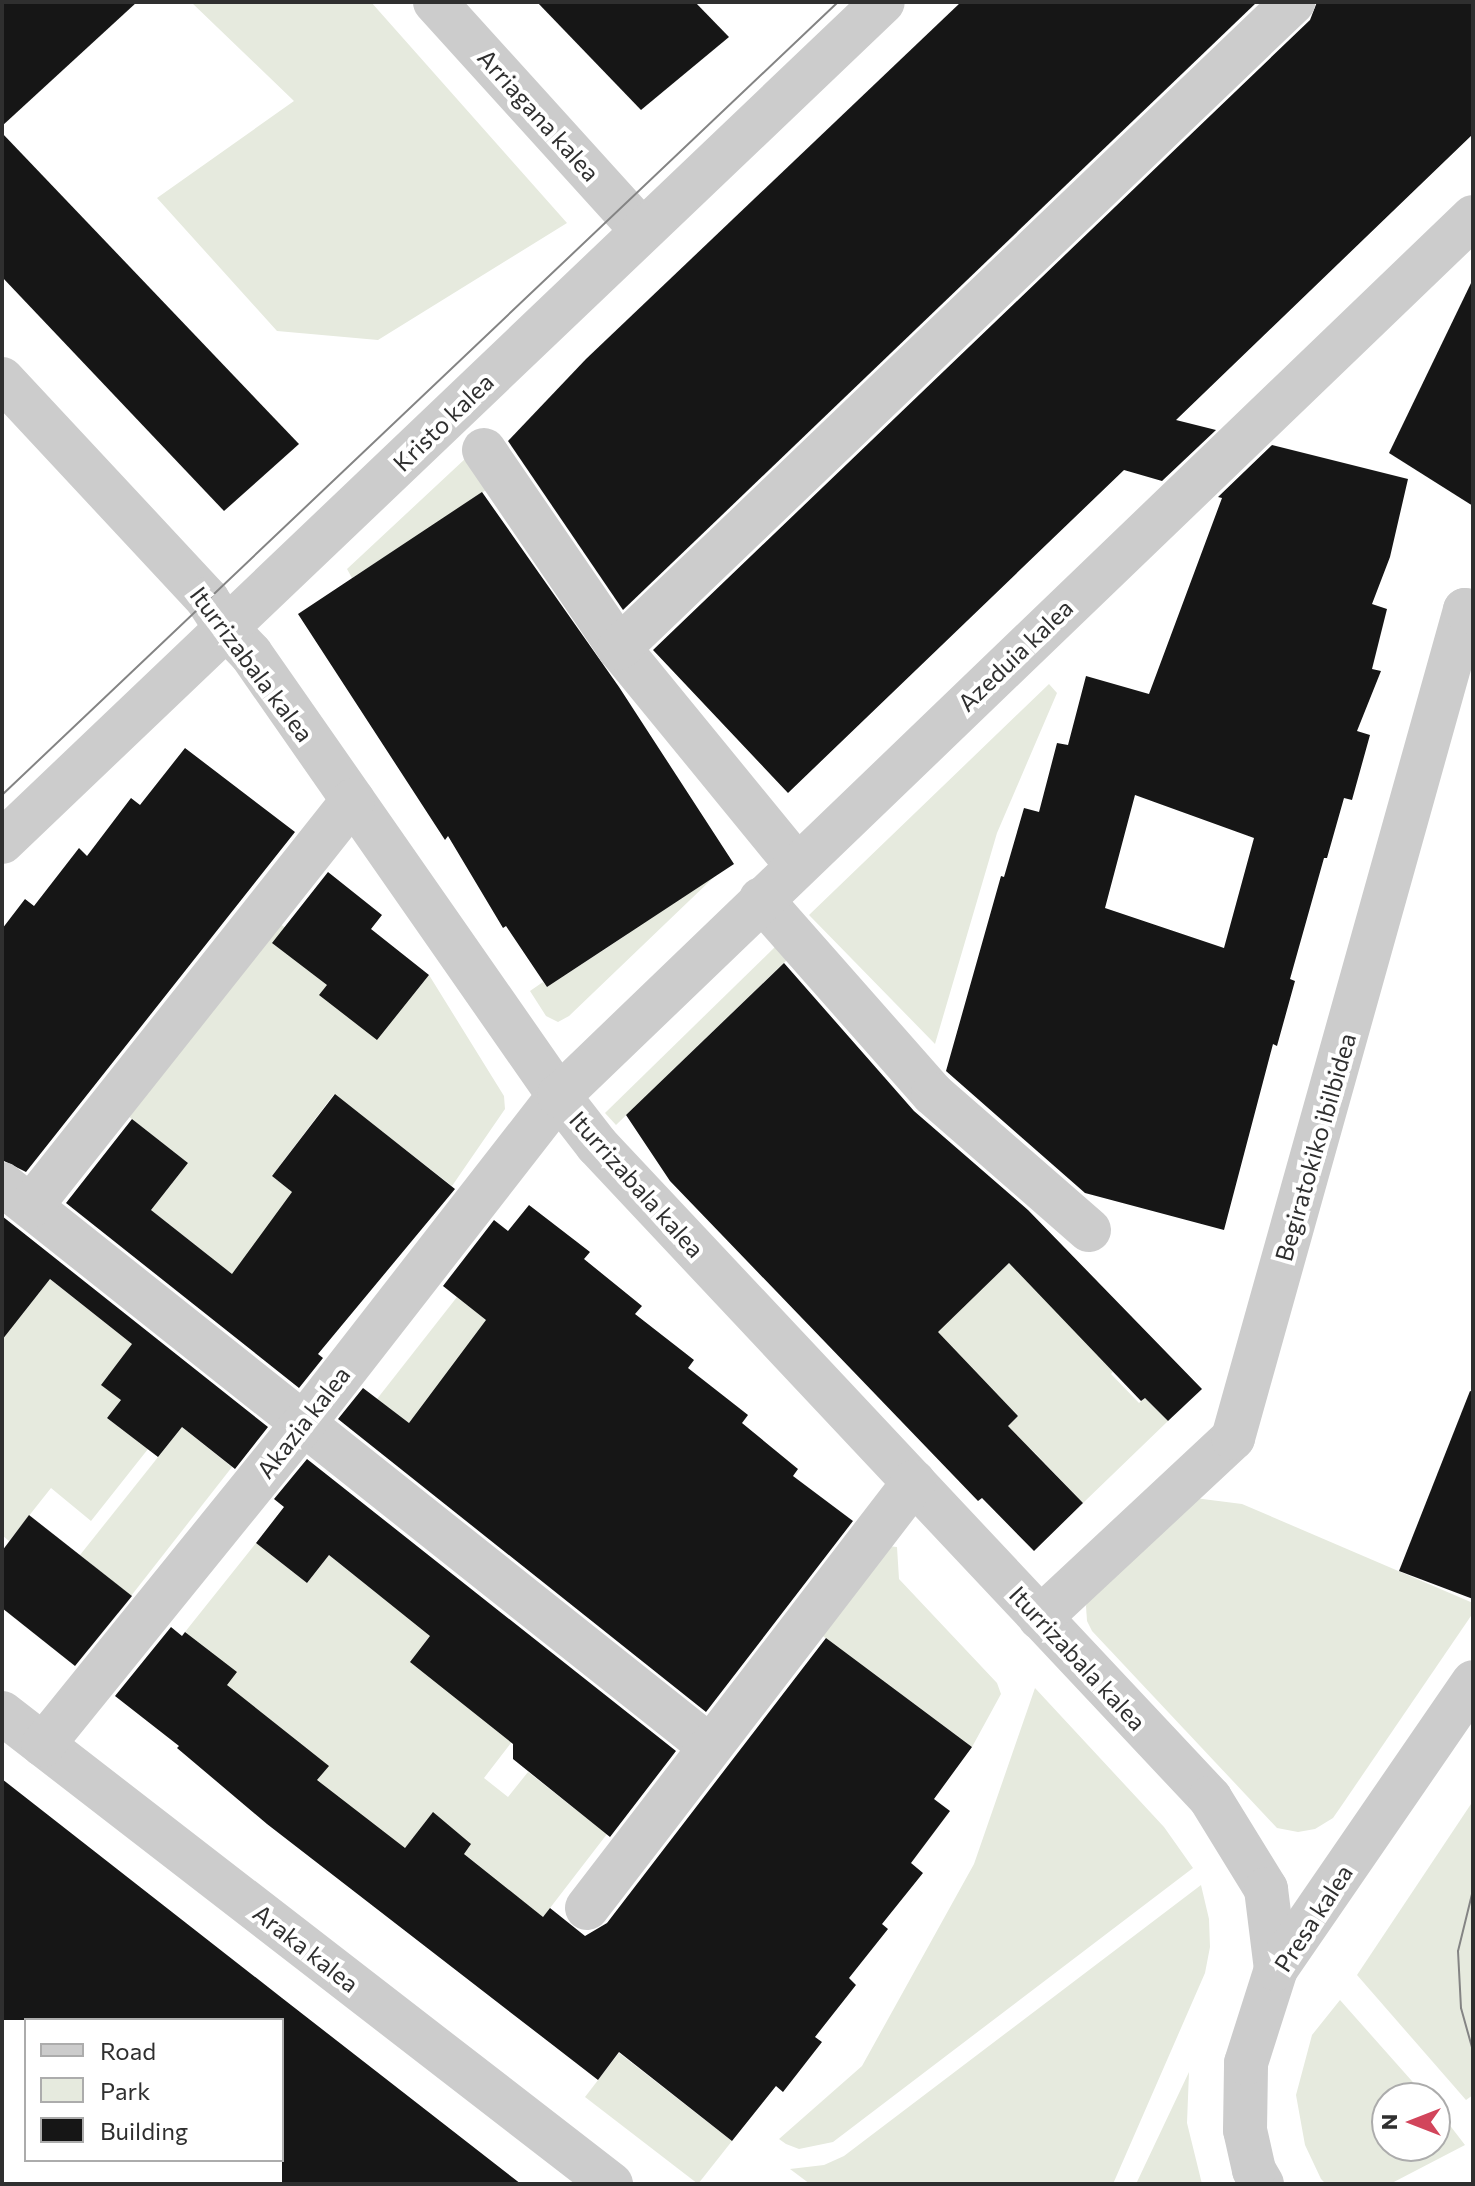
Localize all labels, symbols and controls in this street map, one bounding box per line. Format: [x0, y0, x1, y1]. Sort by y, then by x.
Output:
street label: Arriagana kalea [472, 43, 606, 187]
street label: Kristo kalea [387, 367, 499, 477]
street label: Iturrizabala kalea [184, 581, 320, 747]
street label: Azeduia kalea [952, 593, 1078, 717]
street label: Begiratokiko ibilbidea [1269, 1030, 1361, 1264]
street label: Iturrizabala kalea [564, 1105, 710, 1263]
street label: Akazia kalea [250, 1360, 356, 1484]
street label: Iturrizabala kalea [1004, 1580, 1152, 1736]
street label: Presa kalea [1268, 1859, 1358, 1977]
street label: Araka kalea [248, 1898, 364, 1998]
legend [24, 2018, 284, 2162]
text: Road [100, 2036, 156, 2065]
text: Park [100, 2076, 150, 2105]
north arrow [1371, 2082, 1451, 2162]
text: N [1375, 2114, 1402, 2130]
text: Building [100, 2116, 188, 2145]

